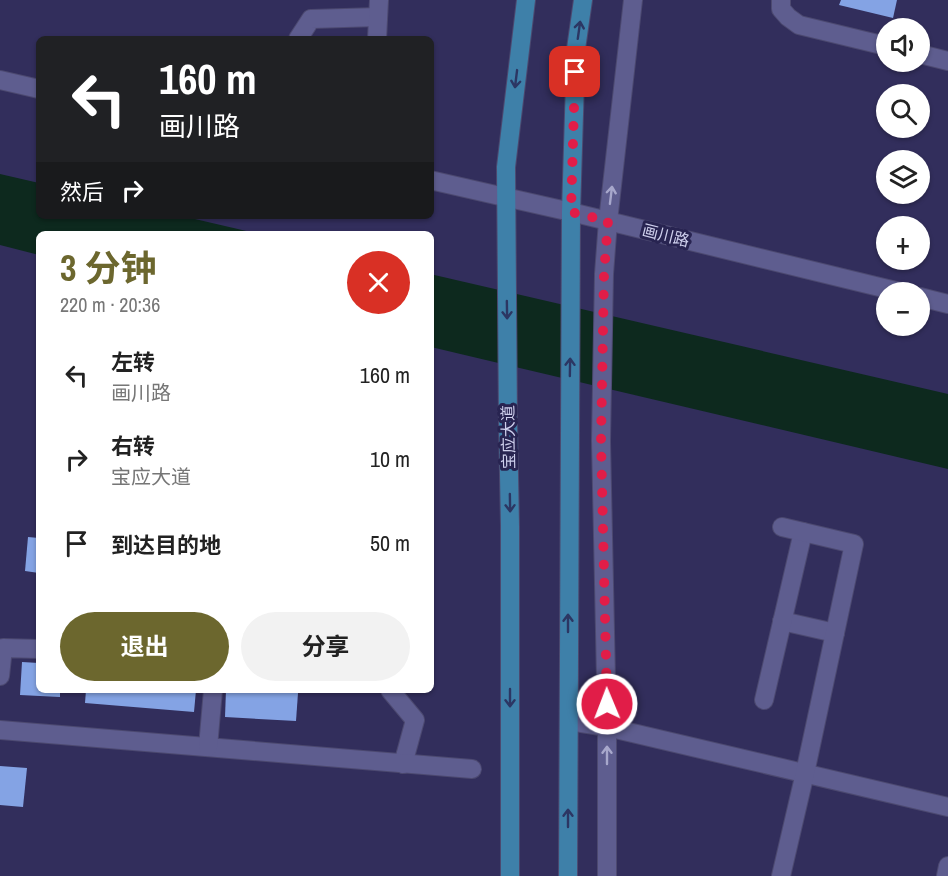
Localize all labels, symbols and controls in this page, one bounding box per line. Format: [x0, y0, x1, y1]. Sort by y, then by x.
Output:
map controls [876, 18, 930, 336]
button: sound [876, 18, 930, 72]
one-way arrow [573, 21, 584, 40]
pin [549, 46, 600, 97]
text: 160 m [159, 51, 257, 107]
icon: arrive [558, 55, 591, 88]
icon: left [60, 60, 138, 138]
one-way arrow [511, 68, 522, 88]
button: search [876, 84, 930, 138]
text: 画川路 [159, 108, 240, 144]
button: layers [876, 150, 930, 204]
icon: right [116, 174, 149, 207]
text: 然后 [60, 177, 104, 207]
one-way arrow [606, 185, 617, 205]
button: + [876, 216, 930, 270]
street label: 画川路 [640, 219, 692, 251]
text: 3 分钟 [60, 244, 157, 292]
button: close [347, 251, 410, 314]
button: − [876, 282, 930, 336]
text: 220 m · 20:36 [60, 291, 160, 318]
one-way arrow [501, 300, 513, 320]
text: 左转 [111, 347, 155, 377]
one-way arrow [564, 357, 576, 377]
icon: left [60, 359, 93, 392]
text: 160 m [360, 360, 410, 390]
text: 画川路 [111, 379, 171, 406]
street label: 宝应大道 [496, 405, 520, 469]
text: 右转 [111, 431, 155, 461]
icon: right [60, 443, 93, 476]
text: 10 m [370, 444, 410, 474]
text: 宝应大道 [111, 463, 191, 490]
one-way arrow [504, 492, 516, 512]
icon: arrive [60, 527, 93, 560]
text: 50 m [370, 528, 410, 558]
text: 到达目的地 [111, 530, 221, 560]
button: 退出 [60, 612, 229, 681]
button: 分享 [241, 612, 410, 681]
one-way arrow [562, 613, 574, 633]
position arrow [575, 672, 639, 736]
one-way arrow [504, 687, 516, 707]
one-way arrow [601, 745, 613, 765]
one-way arrow [562, 808, 574, 828]

